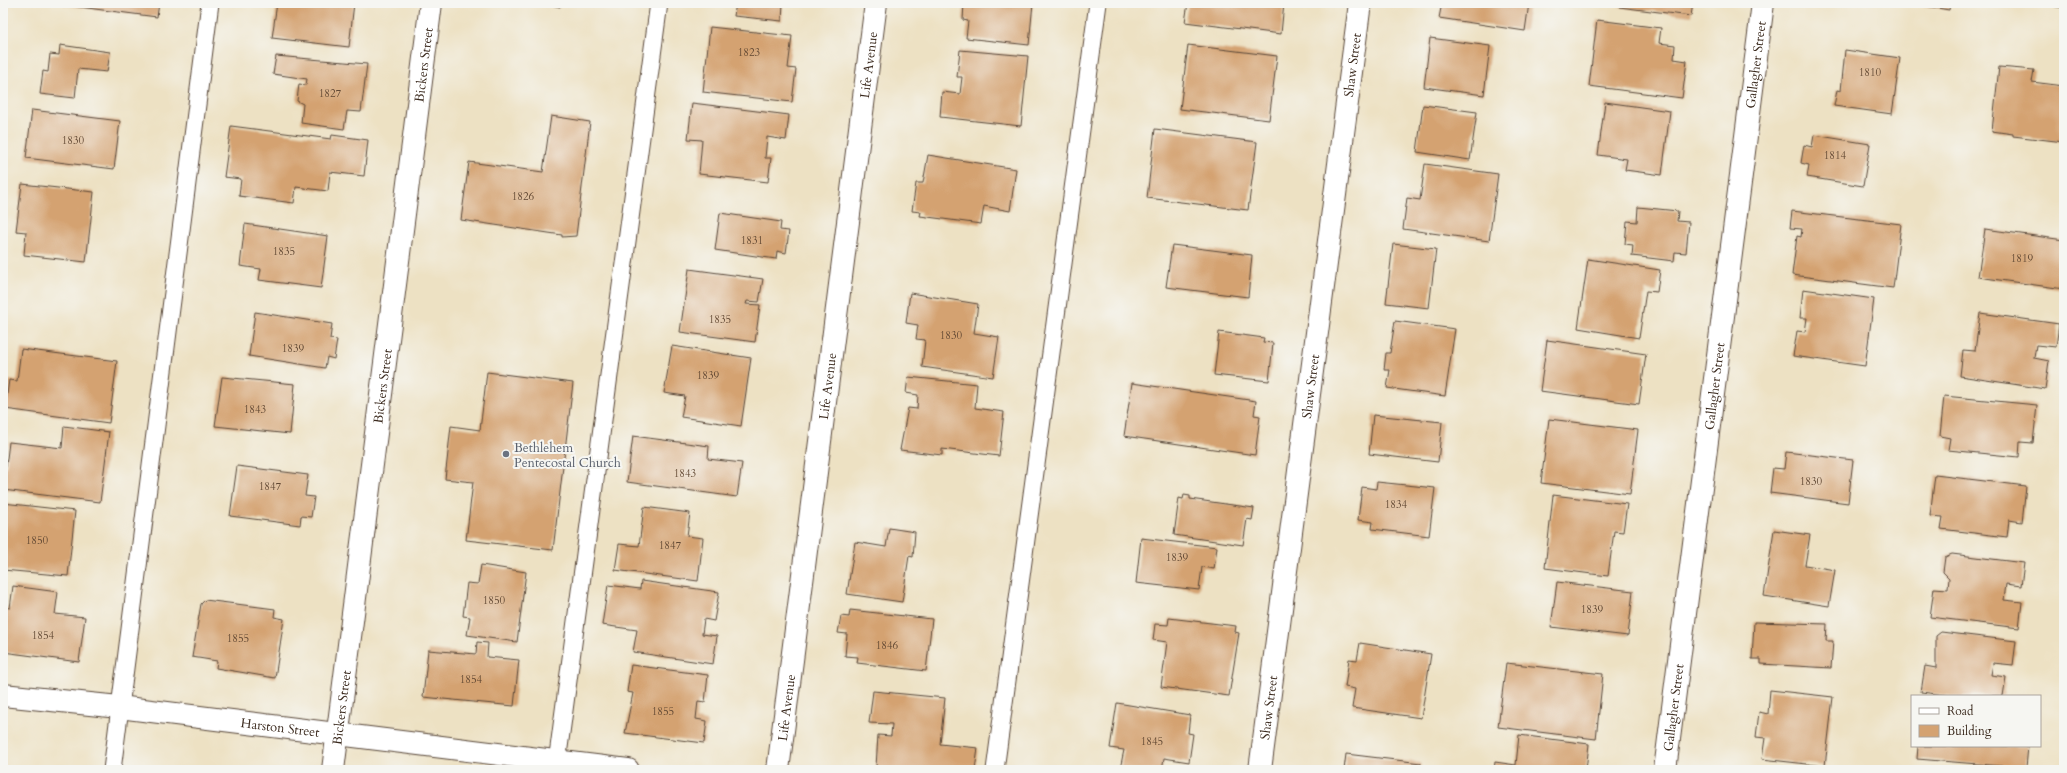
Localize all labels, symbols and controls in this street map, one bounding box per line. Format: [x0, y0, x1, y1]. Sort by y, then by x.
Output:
street label: Gallagher Street [1742, 20, 1771, 110]
street label: Bickers Street [410, 26, 438, 103]
street label: Life Avenue [856, 30, 882, 99]
street label: Shaw Street [1340, 32, 1366, 98]
house number: 1823 [738, 45, 761, 60]
house number: 1810 [1859, 65, 1882, 80]
house number: 1827 [319, 86, 342, 101]
house number: 1830 [62, 133, 85, 148]
house number: 1814 [1824, 148, 1847, 163]
house number: 1826 [512, 189, 535, 204]
house number: 1831 [741, 233, 763, 248]
house number: 1835 [273, 244, 295, 259]
house number: 1819 [2011, 251, 2034, 266]
house number: 1835 [709, 312, 731, 327]
house number: 1830 [940, 328, 963, 343]
house number: 1839 [282, 341, 305, 356]
street label: Gallagher Street [1701, 341, 1730, 431]
street label: Bickers Street [369, 348, 397, 425]
street label: Life Avenue [815, 352, 841, 421]
street label: Shaw Street [1298, 353, 1324, 420]
house number: 1839 [697, 368, 720, 383]
house number: 1843 [244, 402, 267, 417]
place label: Bethlehem Pentecostal Church [514, 439, 621, 472]
marker: Bethlehem Pentecostal Church [501, 449, 511, 459]
house number: 1843 [674, 466, 697, 481]
house number: 1830 [1800, 474, 1823, 489]
house number: 1847 [259, 479, 282, 494]
house number: 1834 [1385, 497, 1408, 512]
house number: 1850 [26, 533, 49, 548]
house number: 1847 [659, 538, 682, 553]
house number: 1839 [1166, 550, 1189, 565]
house number: 1850 [483, 593, 506, 608]
house number: 1839 [1581, 602, 1604, 617]
house number: 1854 [32, 628, 55, 643]
house number: 1855 [227, 631, 249, 646]
house number: 1846 [876, 638, 899, 653]
street label: Gallagher Street [1659, 663, 1688, 752]
street label: Bickers Street [328, 669, 356, 746]
house number: 1854 [460, 672, 483, 687]
street label: Life Avenue [774, 673, 800, 742]
street label: Shaw Street [1256, 675, 1282, 741]
legend [1911, 695, 2041, 747]
text: Road [1947, 703, 1974, 719]
house number: 1855 [652, 704, 674, 719]
street label: Harston Street [240, 714, 320, 742]
text: Building [1947, 723, 1992, 739]
house number: 1845 [1141, 734, 1163, 749]

